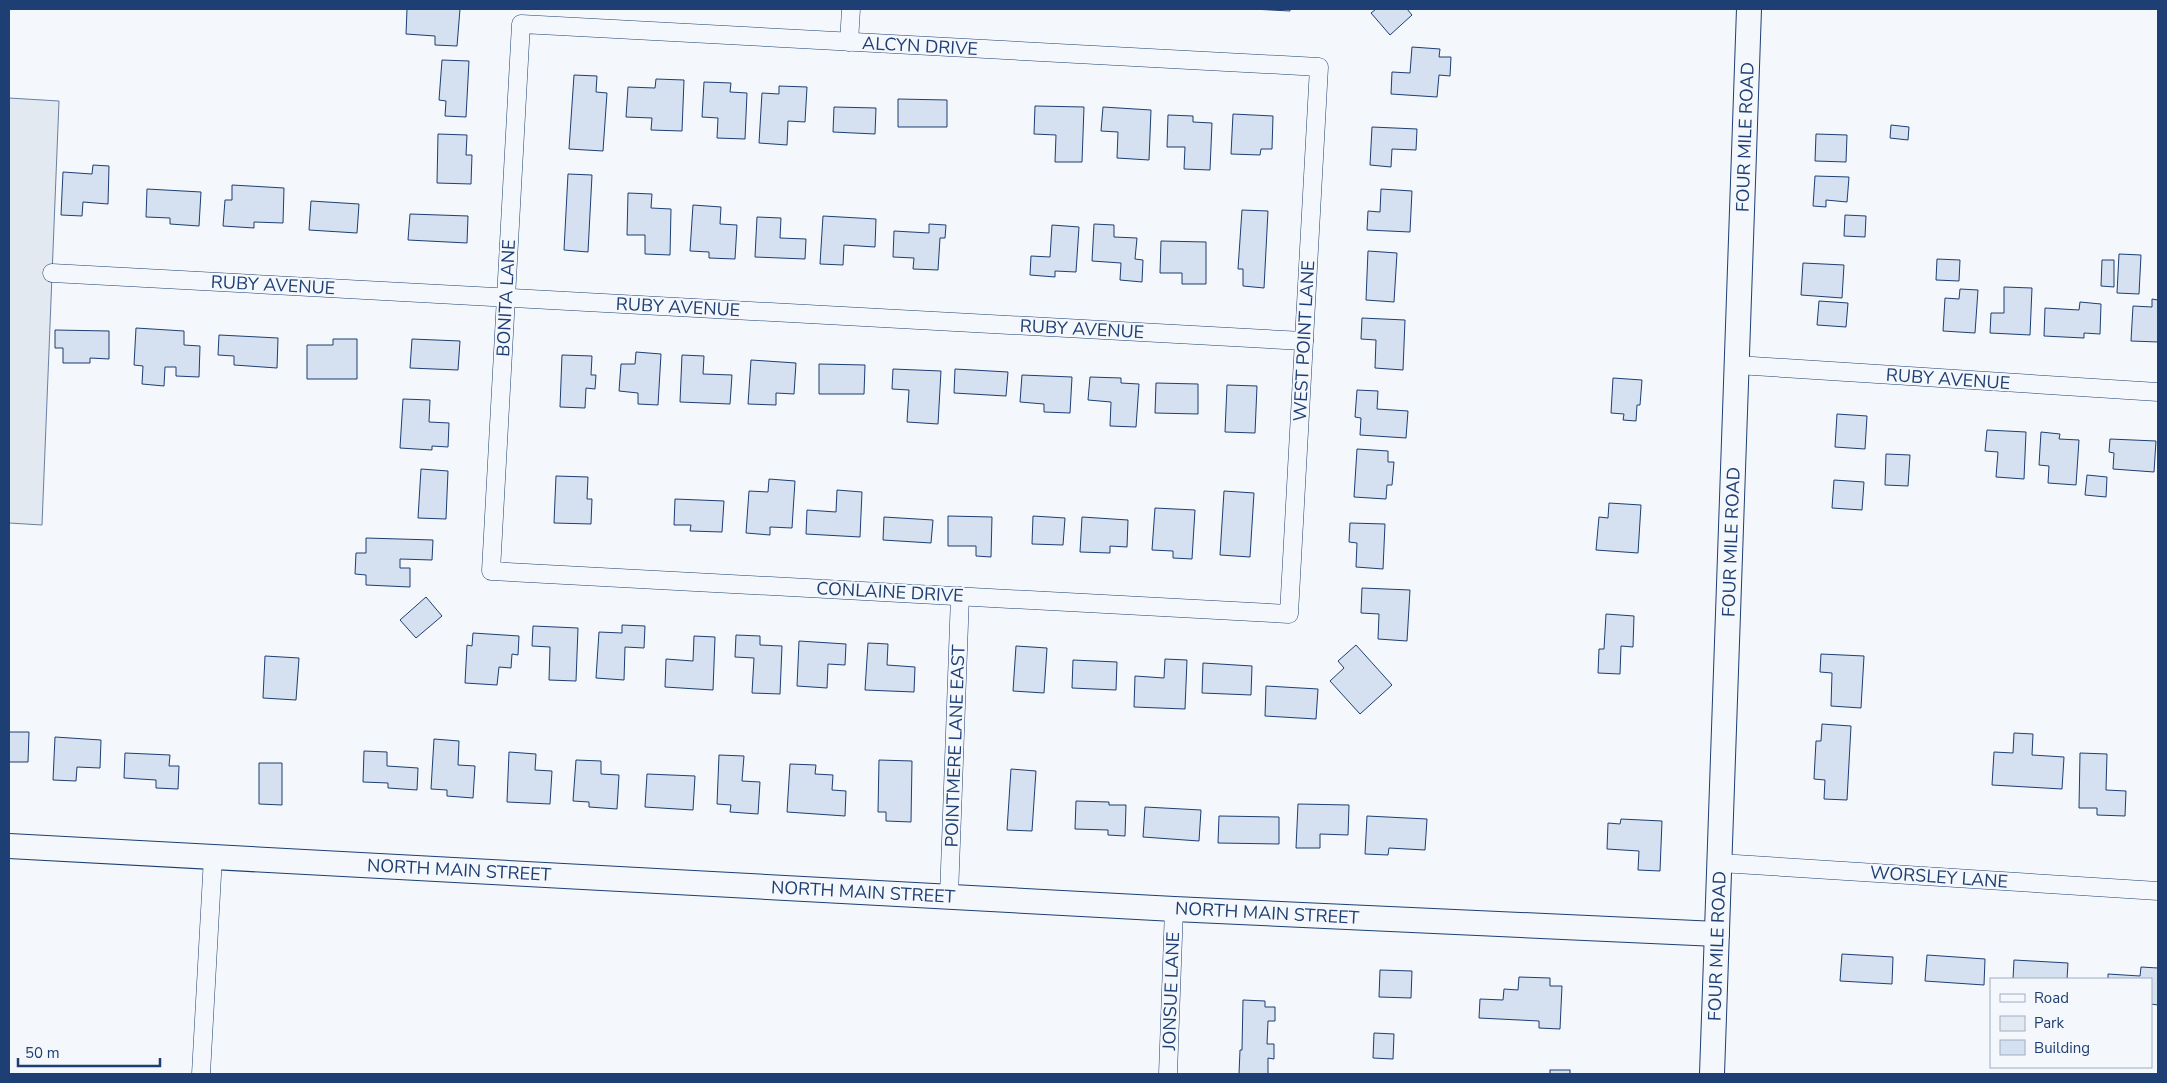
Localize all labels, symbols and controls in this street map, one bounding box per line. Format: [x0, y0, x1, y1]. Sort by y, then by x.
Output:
street label: ALCYN DRIVE [861, 31, 979, 61]
street label: FOUR MILE ROAD [1730, 62, 1760, 212]
street label: BONITA LANE [491, 239, 521, 357]
street label: WEST POINT LANE [1288, 260, 1320, 422]
street label: RUBY AVENUE [210, 270, 336, 300]
street label: RUBY AVENUE [615, 292, 741, 322]
street label: RUBY AVENUE [1019, 314, 1145, 344]
street label: RUBY AVENUE [1885, 363, 2011, 395]
street label: FOUR MILE ROAD [1716, 467, 1746, 617]
street label: CONLAINE DRIVE [816, 576, 964, 608]
street label: POINTMERE LANE EAST [939, 644, 971, 848]
street label: NORTH MAIN STREET [366, 853, 552, 887]
street label: WORSLEY LANE [1869, 860, 2009, 894]
street label: FOUR MILE ROAD [1702, 871, 1732, 1021]
street label: NORTH MAIN STREET [770, 875, 956, 909]
street label: NORTH MAIN STREET [1174, 896, 1360, 930]
street label: JONSUE LANE [1157, 931, 1185, 1052]
legend [1990, 978, 2152, 1068]
text: Road [2034, 988, 2069, 1008]
text: Park [2034, 1013, 2064, 1033]
scale bar [18, 1036, 160, 1068]
text: Building [2034, 1038, 2090, 1058]
text: 50 m [25, 1043, 60, 1063]

